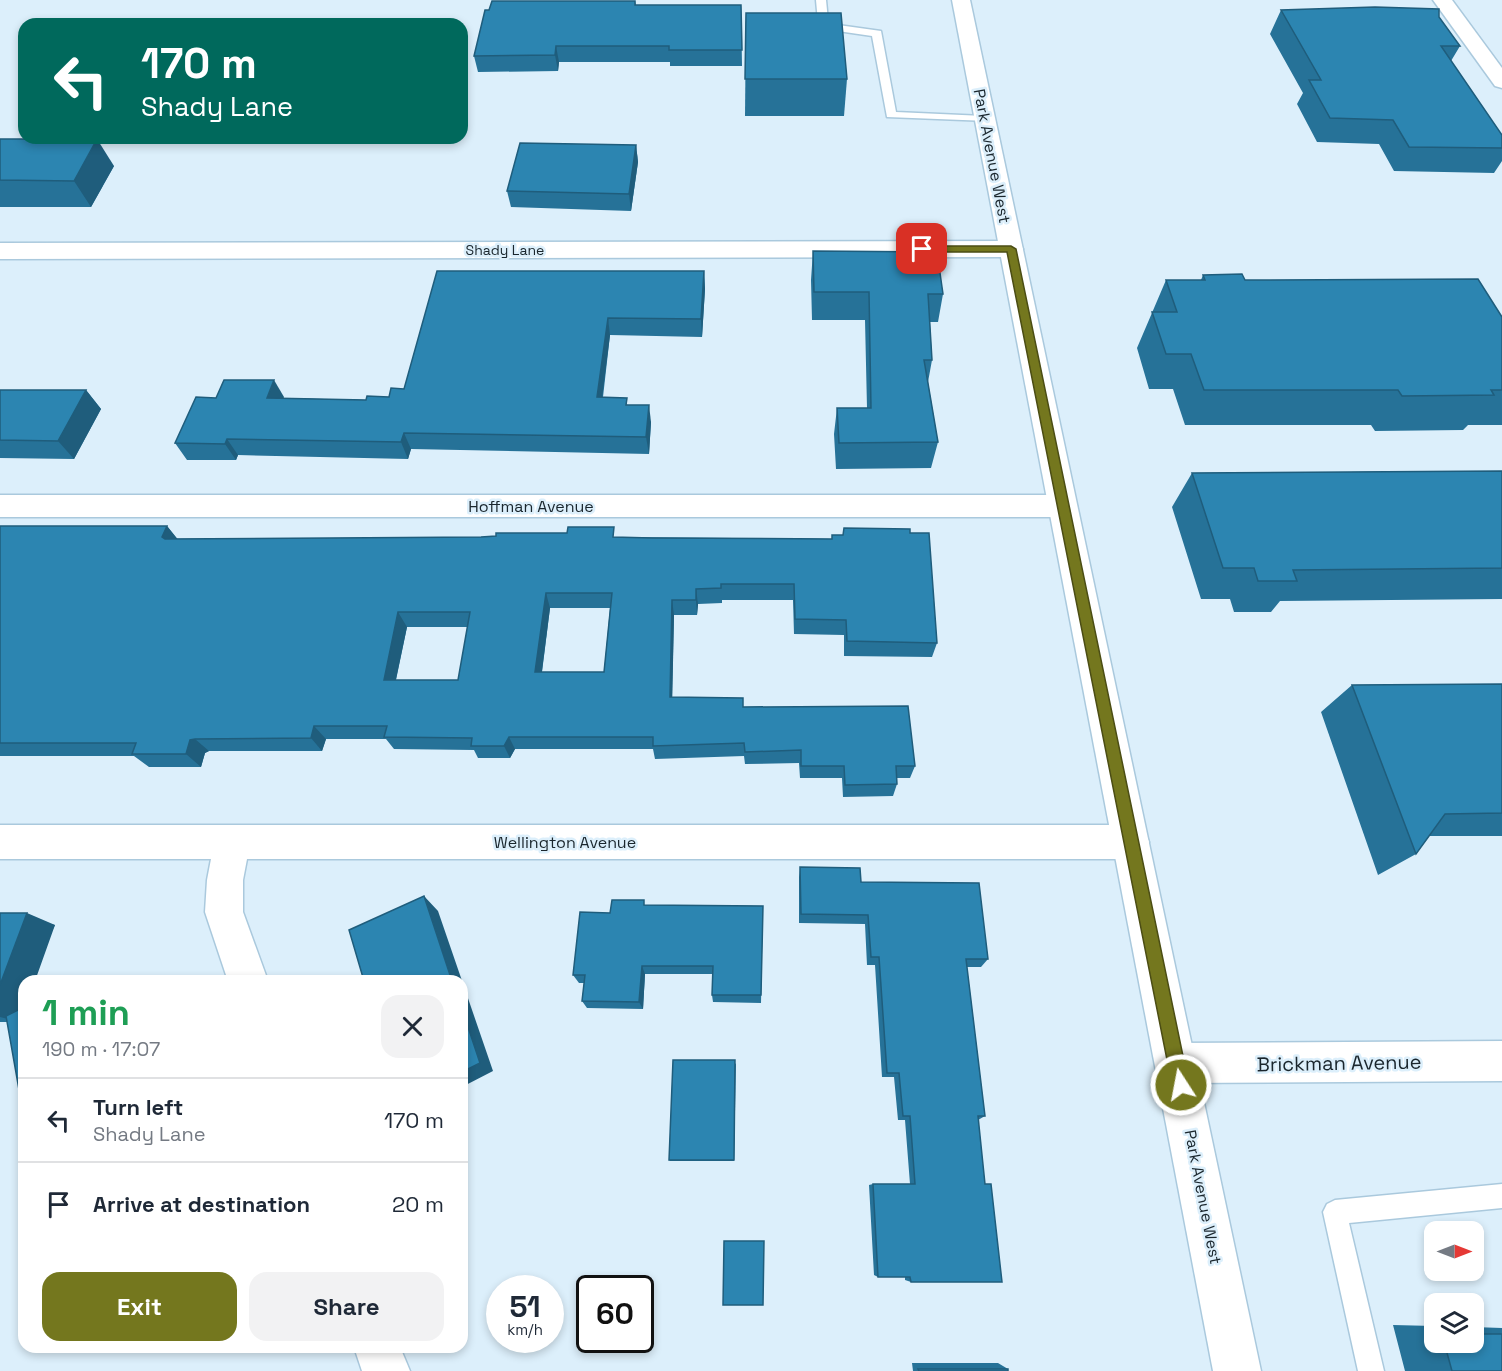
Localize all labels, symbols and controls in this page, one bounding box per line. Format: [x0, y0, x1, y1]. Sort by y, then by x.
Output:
text: 170 m [141, 37, 257, 90]
icon: left [42, 42, 120, 120]
street label: Park Avenue West [969, 87, 1015, 225]
text: Shady Lane [141, 89, 293, 124]
pin [896, 223, 947, 274]
icon: arrive [905, 232, 938, 265]
street label: Shady Lane [466, 241, 544, 259]
street label: Hoffman Avenue [468, 496, 594, 517]
street label: Wellington Avenue [494, 832, 636, 853]
text: 1 min [42, 990, 130, 1036]
button: close [381, 995, 444, 1058]
text: 190 m · 17:07 [42, 1036, 160, 1062]
street label: Brickman Avenue [1256, 1049, 1422, 1077]
position arrow [1149, 1053, 1213, 1117]
text: Turn left [93, 1093, 183, 1121]
icon: left [42, 1104, 75, 1137]
text: 170 m [384, 1106, 444, 1134]
text: Shady Lane [93, 1121, 206, 1147]
street label: Park Avenue West [1180, 1128, 1226, 1266]
icon: arrive [42, 1188, 75, 1221]
text: Arrive at destination [93, 1190, 310, 1218]
text: 20 m [392, 1190, 444, 1218]
north arrow [1424, 1221, 1484, 1281]
map controls [1424, 1221, 1484, 1353]
button: Exit [42, 1272, 237, 1341]
button: Share [249, 1272, 444, 1341]
speed limit sign: 60 [576, 1275, 654, 1353]
text: 51 [509, 1287, 541, 1326]
button: layers [1424, 1293, 1484, 1353]
text: km/h [507, 1320, 543, 1339]

